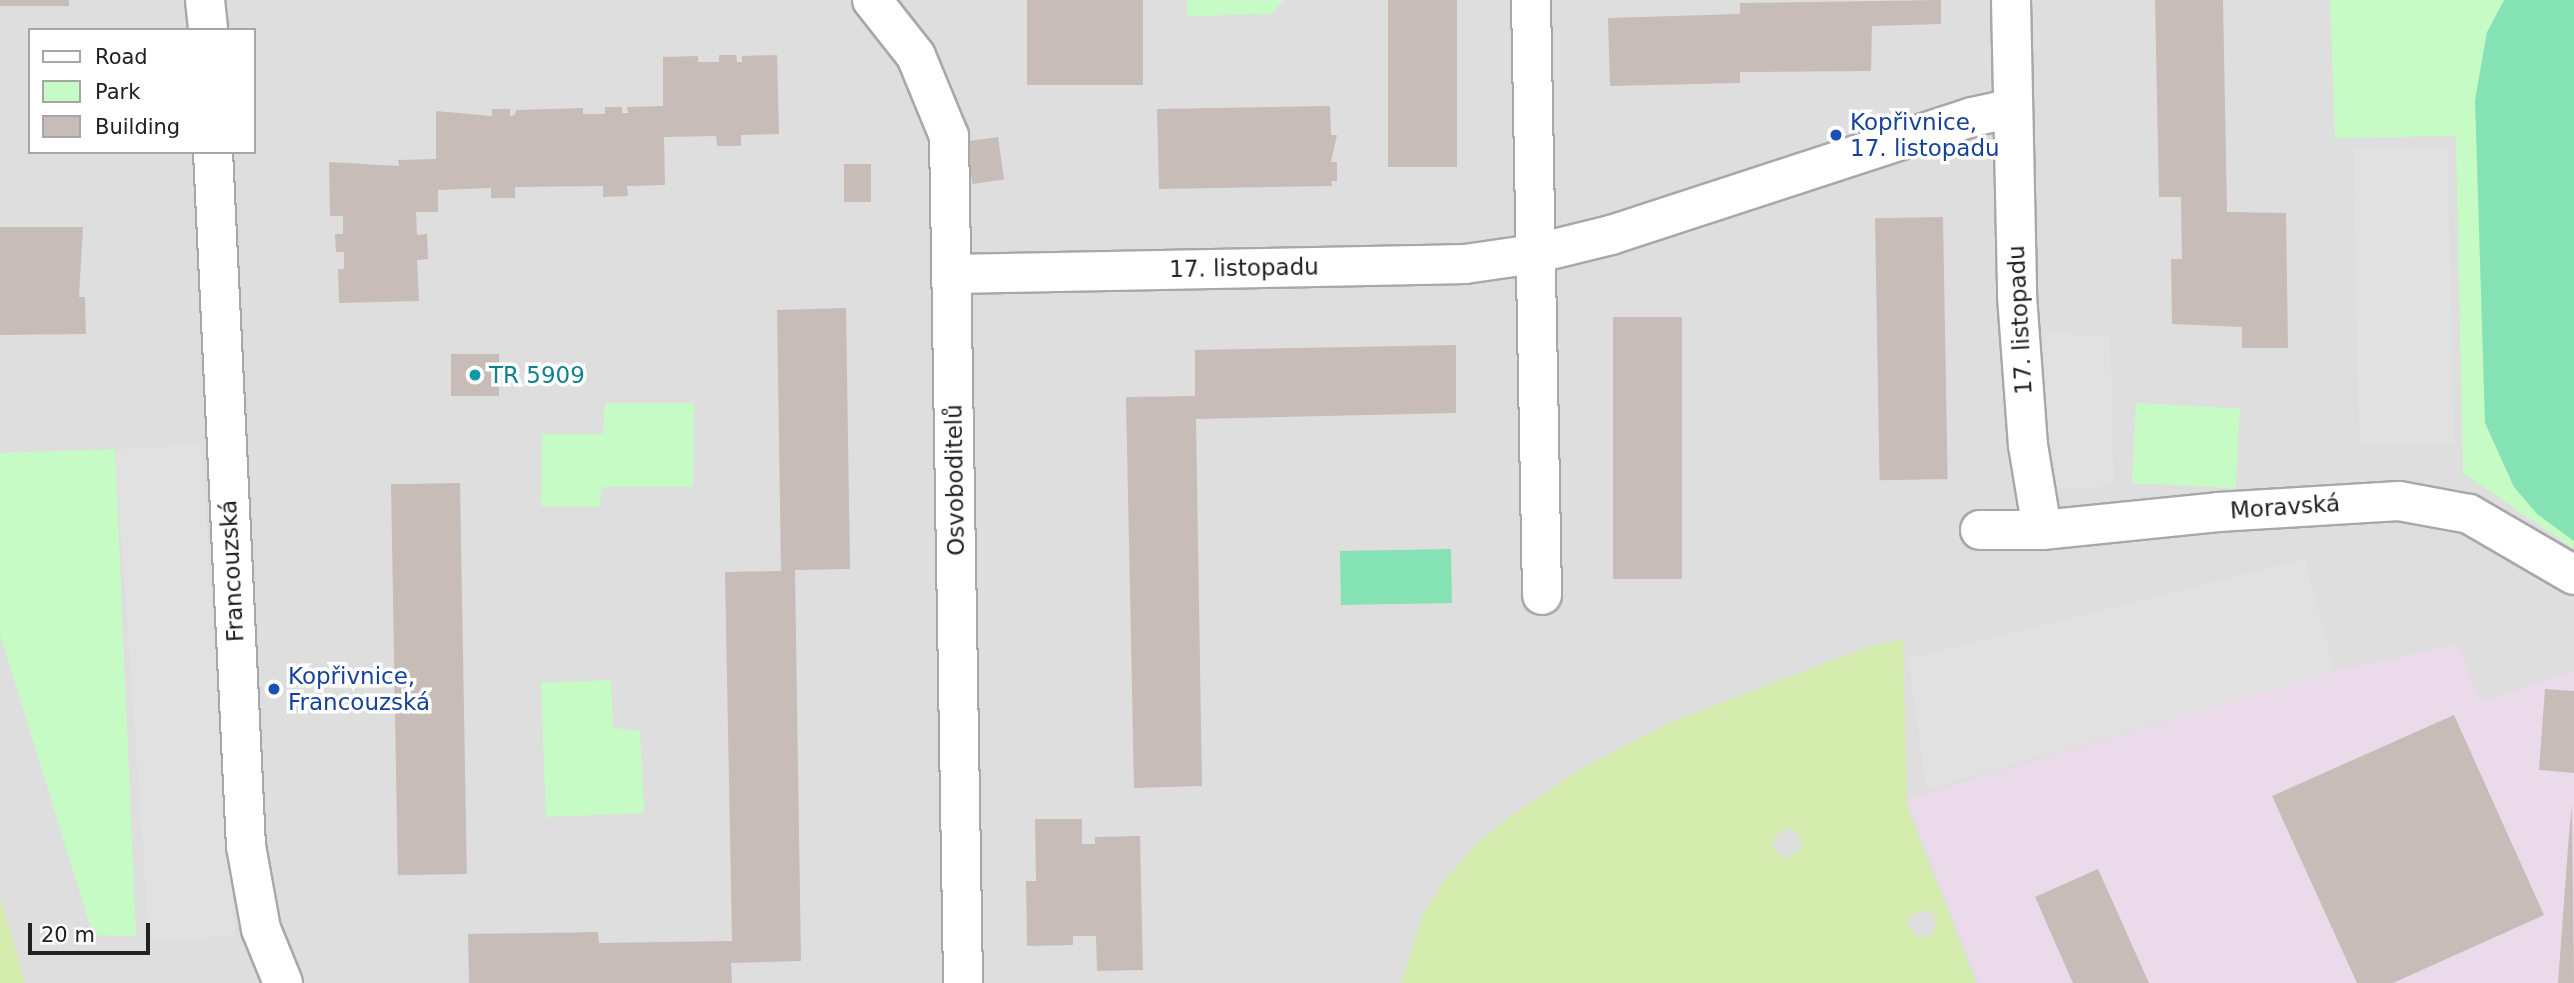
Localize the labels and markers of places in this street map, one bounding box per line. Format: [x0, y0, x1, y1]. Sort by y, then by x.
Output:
place label: Kopřivnice, 17. listopadu [1850, 108, 2000, 162]
marker: Kopřivnice, 17. listopadu [1828, 127, 1844, 143]
place label: TR 5909 [489, 361, 585, 389]
marker: TR 5909 [467, 367, 483, 383]
place label: Kopřivnice, Francouzská [288, 662, 430, 716]
marker: Kopřivnice, Francouzská [266, 681, 282, 697]

